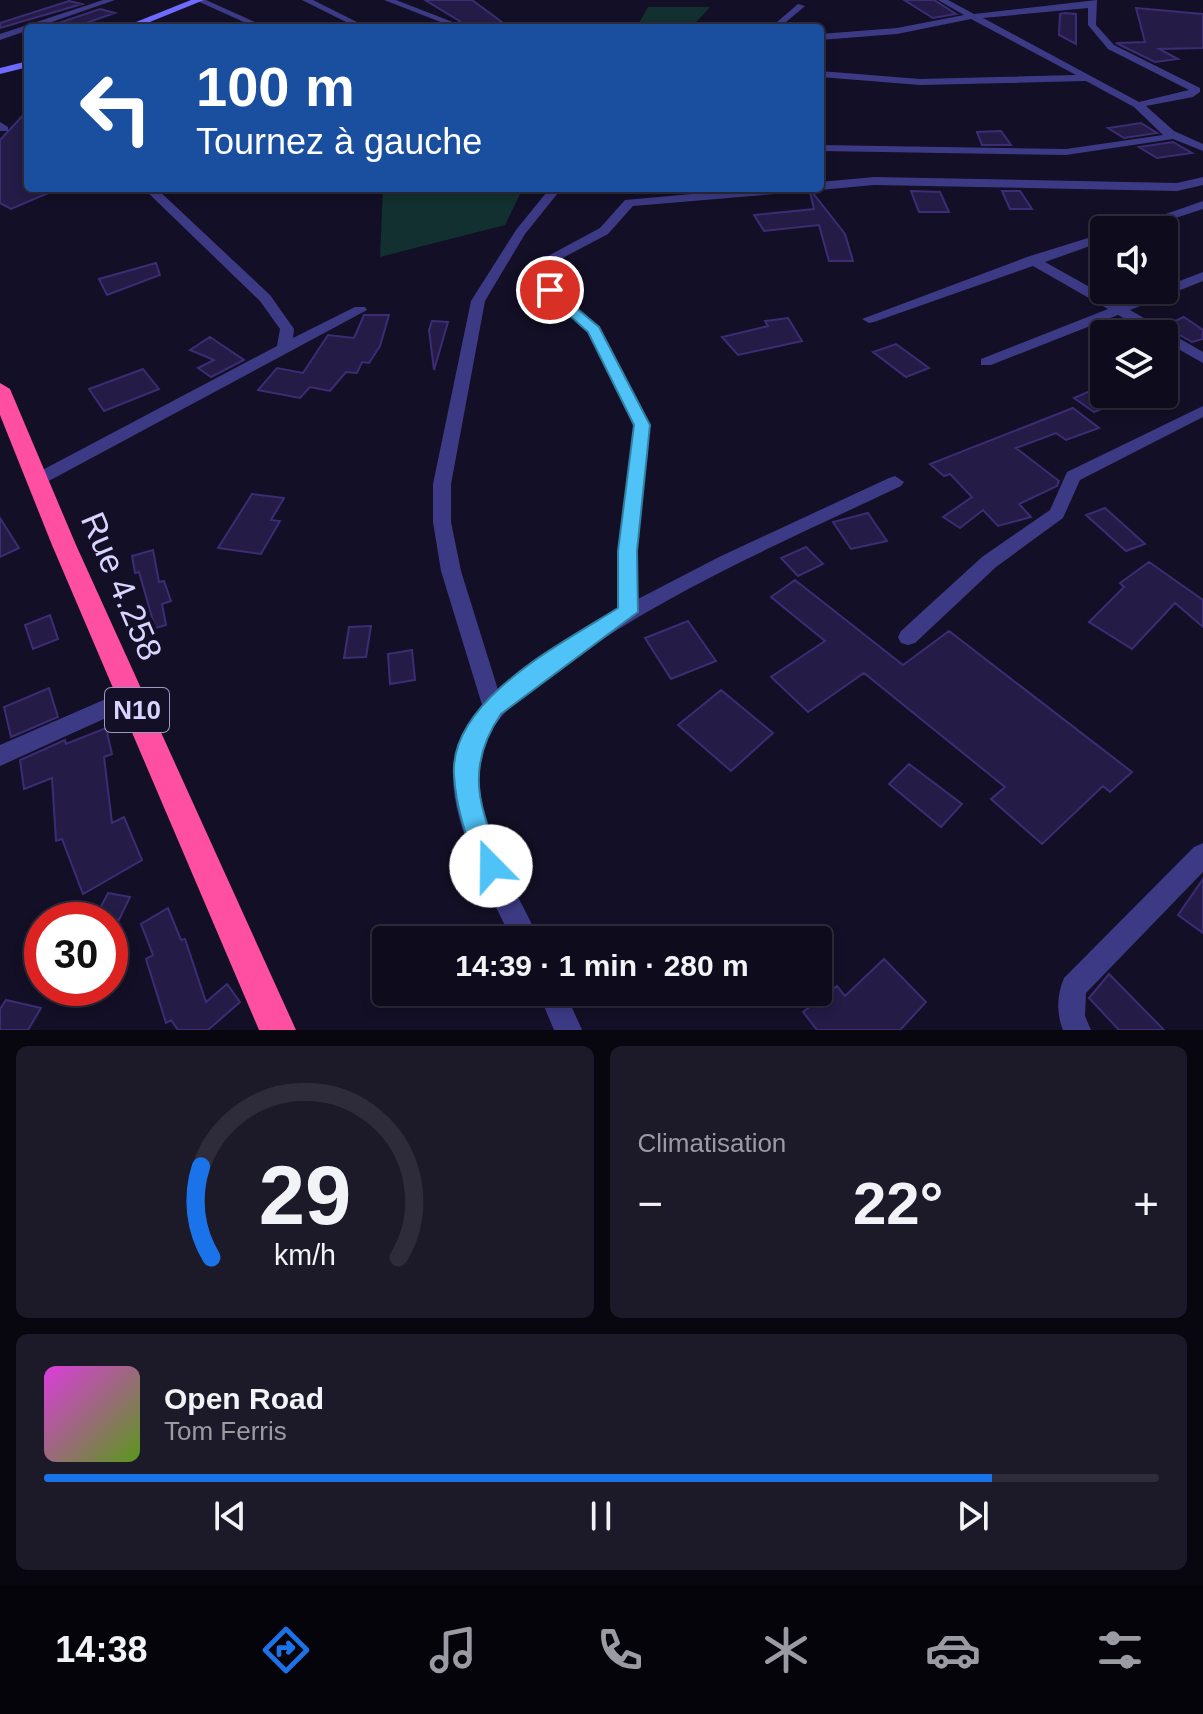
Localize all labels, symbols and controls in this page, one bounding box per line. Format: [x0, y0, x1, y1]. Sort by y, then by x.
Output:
text: 100 m [196, 55, 355, 118]
icon: left [64, 56, 168, 160]
text: Tournez à gauche [196, 121, 482, 162]
map controls [1090, 216, 1178, 408]
button: sound [1090, 216, 1178, 304]
pin [516, 256, 584, 324]
icon: arrive [528, 268, 572, 312]
button: layers [1090, 320, 1178, 408]
street label: Rue 4.258 [74, 506, 170, 666]
road number: N10 [105, 688, 169, 732]
position arrow [449, 824, 533, 908]
speed limit sign: 30 [24, 902, 128, 1006]
text: 14:39 · 1 min · 280 m [455, 949, 749, 982]
text: Climatisation [638, 1128, 786, 1158]
text: 29 [258, 1149, 351, 1242]
text: 22° [853, 1170, 944, 1237]
text: − [638, 1179, 663, 1228]
text: + [1133, 1179, 1159, 1228]
text: km/h [274, 1239, 336, 1271]
text: Open Road [164, 1382, 324, 1415]
text: Tom Ferris [164, 1416, 287, 1446]
icon: previous [208, 1494, 252, 1538]
icon: pause [579, 1494, 623, 1538]
icon: next [951, 1494, 995, 1538]
icon: directions [258, 1622, 314, 1678]
icon: music [425, 1622, 481, 1678]
icon: phone [592, 1622, 648, 1678]
icon: climate [758, 1622, 814, 1678]
icon: car [925, 1622, 981, 1678]
icon: filters [1092, 1622, 1148, 1678]
text: 14:38 [55, 1629, 147, 1670]

